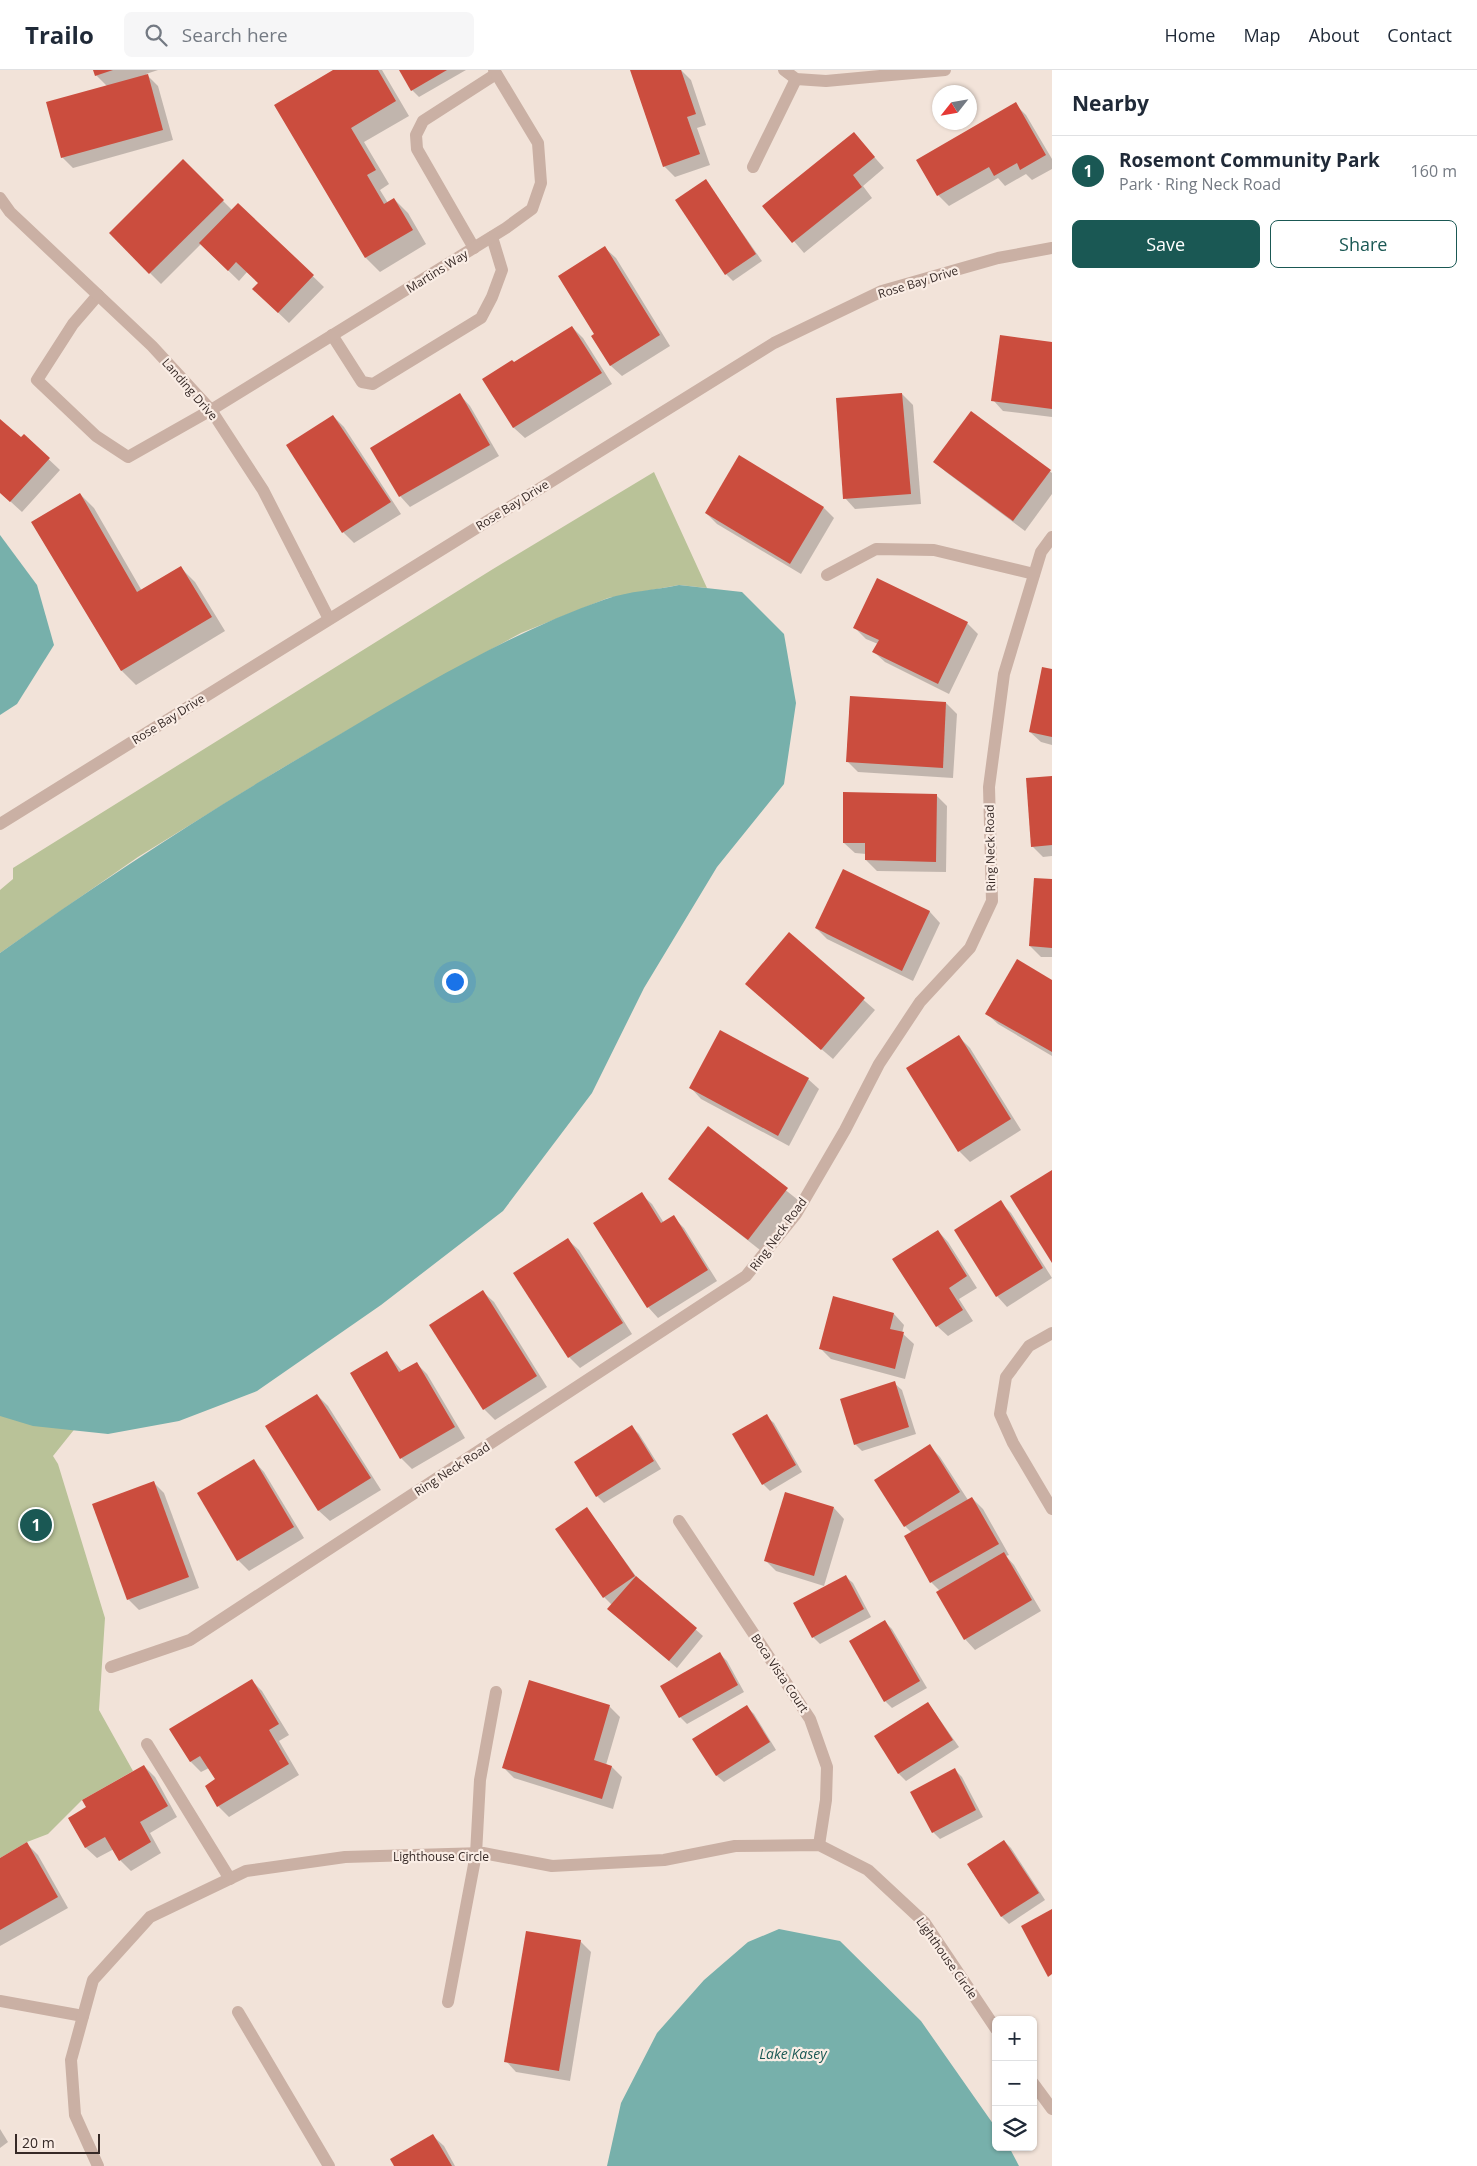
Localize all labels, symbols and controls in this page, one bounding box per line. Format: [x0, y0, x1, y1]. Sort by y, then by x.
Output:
search box [124, 12, 474, 57]
text: Trailo [25, 18, 94, 51]
icon: search [142, 21, 170, 49]
text: Search here [182, 22, 288, 48]
text: Home [1165, 23, 1215, 47]
text: Map [1243, 23, 1281, 47]
text: About [1309, 23, 1359, 47]
text: Contact [1387, 23, 1452, 47]
north arrow [932, 85, 977, 130]
text: Nearby [1072, 89, 1149, 117]
text: Rosemont Community Park [1119, 147, 1380, 173]
text: 1 [1083, 160, 1093, 182]
text: 160 m [1411, 160, 1457, 182]
text: Park · Ring Neck Road [1119, 173, 1281, 195]
button: Save [1072, 220, 1260, 268]
button: Share [1270, 220, 1457, 268]
street label: Martins Way [403, 245, 472, 297]
street label: Rose Bay Drive [876, 262, 960, 302]
street label: Landing Drive [158, 354, 222, 424]
street label: Rose Bay Drive [472, 476, 552, 534]
street label: Rose Bay Drive [128, 690, 208, 748]
street label: Ring Neck Road [981, 804, 999, 892]
your location [442, 969, 468, 995]
street label: Ring Neck Road [746, 1194, 810, 1274]
street label: Ring Neck Road [411, 1438, 493, 1500]
pin: 1 [20, 1506, 52, 1544]
street label: Boca Vista Court [747, 1630, 813, 1716]
street label: Lighthouse Circle [393, 1848, 489, 1865]
street label: Lighthouse Circle [913, 1914, 982, 2002]
map controls [992, 2016, 1037, 2151]
button: + [992, 2016, 1037, 2061]
water label: Lake Kasey [759, 2044, 828, 2063]
button: − [992, 2061, 1037, 2106]
button: layers [992, 2106, 1037, 2151]
scale bar [15, 2131, 100, 2154]
text: 20 m [22, 2133, 55, 2152]

